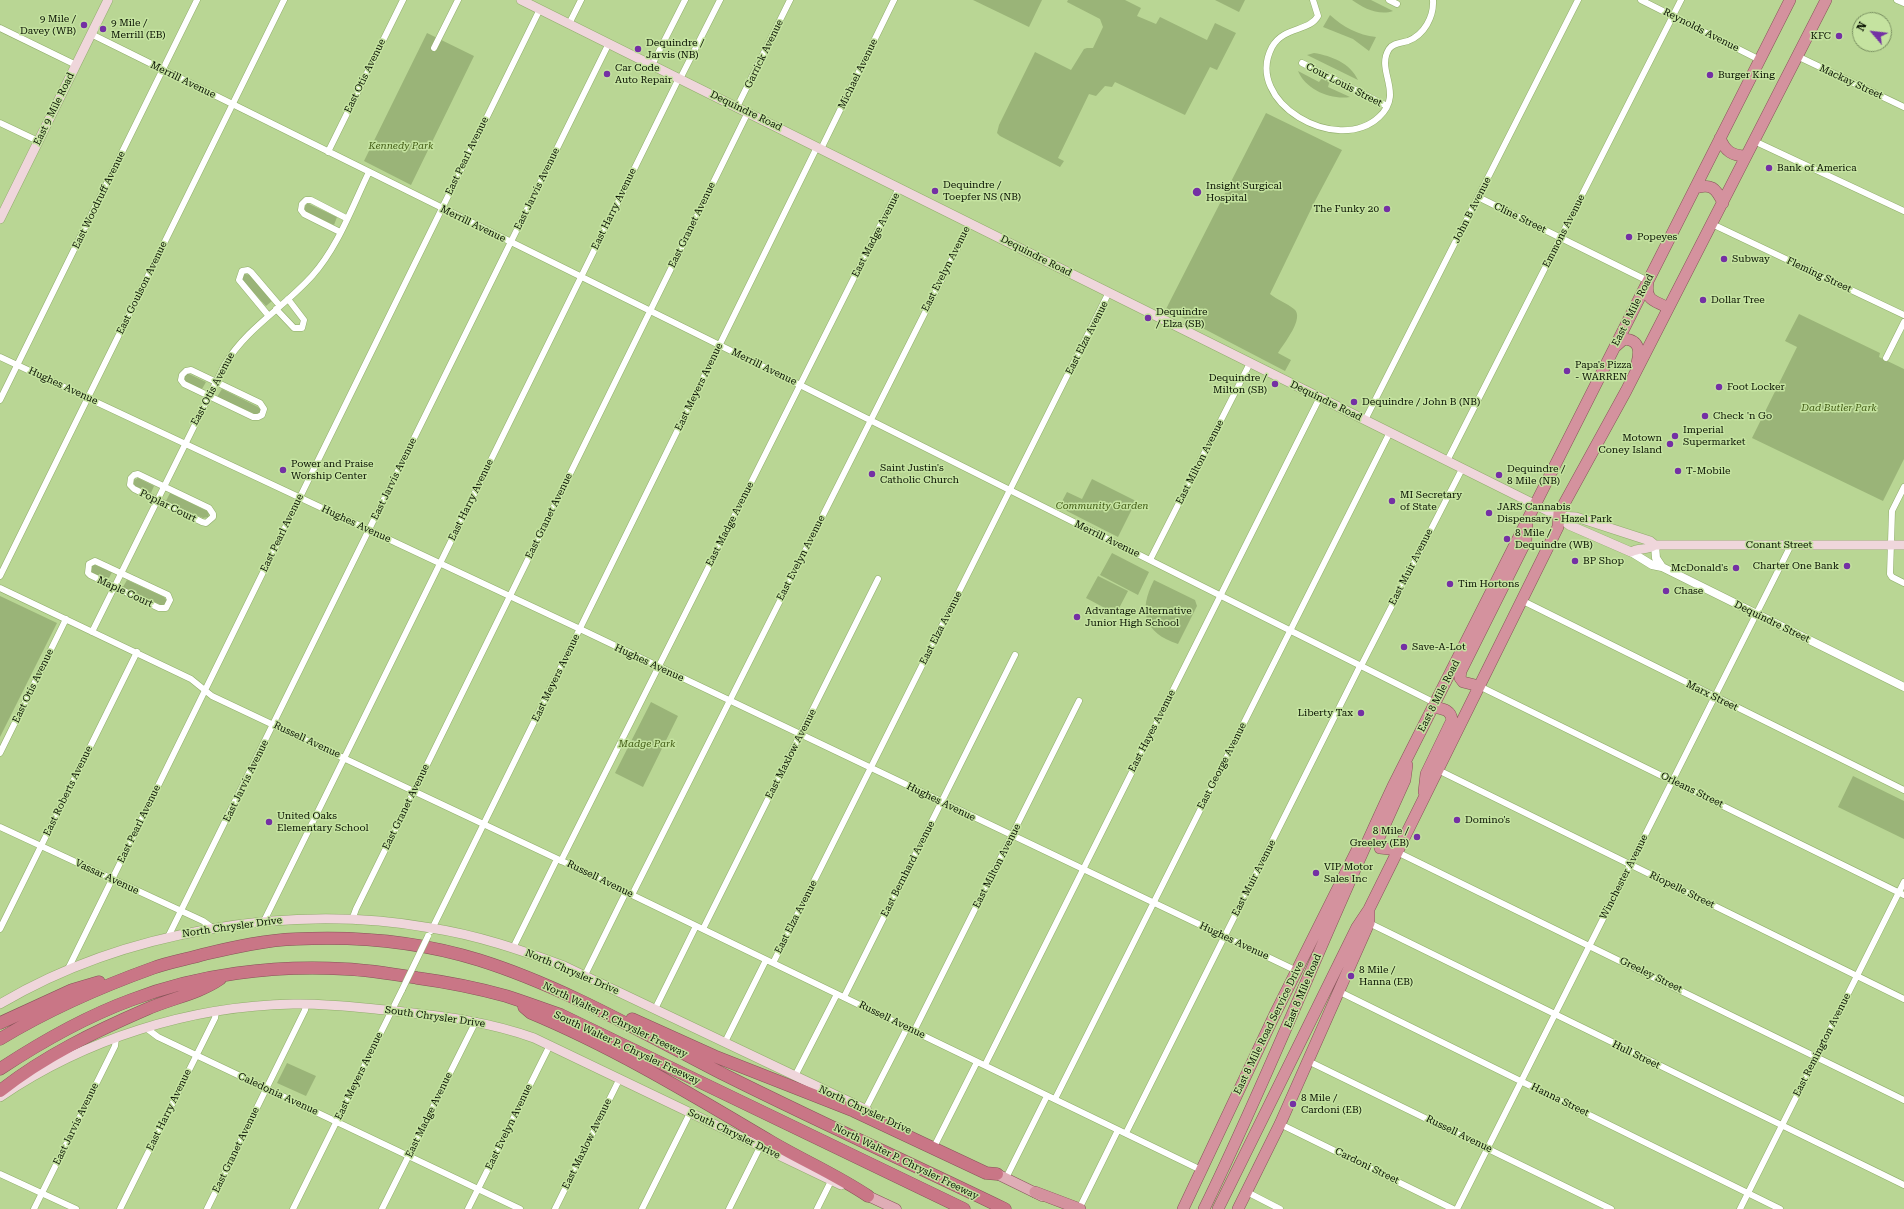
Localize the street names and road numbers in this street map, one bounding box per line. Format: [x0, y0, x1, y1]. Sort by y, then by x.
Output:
street label: Reynolds Avenue [1661, 6, 1741, 54]
street label: Garrick Avenue [742, 18, 786, 90]
street label: East Otis Avenue [342, 37, 388, 115]
street label: Michael Avenue [836, 37, 880, 111]
street label: Merrill Avenue [149, 59, 217, 101]
street label: Cour Louis Street [1304, 61, 1384, 109]
street label: Mackay Street [1817, 62, 1885, 102]
street label: East 9 Mile Road [31, 71, 77, 147]
street label: Dequindre Road [708, 88, 784, 134]
street label: East Pearl Avenue [443, 115, 491, 197]
street label: East Jarvis Avenue [512, 146, 562, 232]
street label: East Woodruff Avenue [70, 149, 128, 251]
street label: East Harry Avenue [589, 166, 639, 252]
street label: John B Avenue [1450, 175, 1494, 245]
street label: East Granet Avenue [666, 180, 718, 270]
street label: East Madge Avenue [849, 191, 903, 279]
street label: Emmons Avenue [1540, 192, 1588, 270]
street label: Cline Street [1492, 200, 1548, 236]
street label: Merrill Avenue [439, 203, 507, 245]
street label: East Evelyn Avenue [919, 224, 973, 314]
street label: Dequindre Road [998, 233, 1074, 279]
street label: East Goulson Avenue [114, 240, 170, 336]
street label: Fleming Street [1785, 255, 1853, 295]
street label: East 8 Mile Road [1610, 272, 1656, 348]
street label: East Elza Avenue [1063, 299, 1111, 377]
street label: East Meyers Avenue [673, 341, 725, 433]
street label: Merrill Avenue [730, 346, 798, 388]
street label: East Otis Avenue [189, 350, 237, 428]
street label: Hughes Avenue [26, 365, 100, 407]
street label: Dequindre Road [1288, 378, 1364, 424]
street label: East Milton Avenue [1173, 418, 1227, 506]
street label: East Jarvis Avenue [369, 436, 419, 522]
street label: East Harry Avenue [446, 457, 496, 543]
street label: East Granet Avenue [523, 471, 575, 561]
street label: East Madge Avenue [703, 480, 757, 568]
street label: Poplar Court [138, 487, 198, 525]
street label: East Pearl Avenue [258, 492, 306, 574]
street label: Hughes Avenue [319, 503, 393, 545]
street label: East Evelyn Avenue [774, 513, 828, 603]
street label: Merrill Avenue [1073, 518, 1141, 560]
street label: East Muir Avenue [1387, 527, 1435, 607]
street label: Conant Street [1746, 539, 1812, 551]
street label: Maple Court [95, 574, 155, 610]
street label: East Elza Avenue [917, 589, 965, 667]
street label: Dequindre Street [1732, 598, 1812, 646]
street label: East Meyers Avenue [530, 632, 582, 724]
street label: Hughes Avenue [612, 642, 686, 684]
street label: East Otis Avenue [10, 647, 56, 725]
street label: East 8 Mile Road [1416, 658, 1462, 734]
street label: Marx Street [1684, 678, 1740, 714]
street label: East Hayes Avenue [1126, 688, 1178, 774]
street label: East Maxlow Avenue [763, 707, 819, 801]
street label: Russell Avenue [272, 719, 342, 761]
street label: East George Avenue [1195, 721, 1249, 811]
street label: East Jarvis Avenue [221, 738, 271, 824]
street label: East Roberts Avenue [41, 744, 95, 838]
street label: East Granet Avenue [380, 762, 432, 852]
street label: Orleans Street [1659, 770, 1725, 810]
street label: Hughes Avenue [905, 780, 977, 824]
street label: East Pearl Avenue [115, 783, 163, 865]
street label: East Bernhard Avenue [879, 819, 937, 919]
street label: East Milton Avenue [970, 822, 1024, 910]
street label: Winchester Avenue [1597, 833, 1651, 921]
street label: East Muir Avenue [1230, 838, 1278, 918]
street label: Vassar Avenue [73, 857, 141, 897]
street label: Russell Avenue [565, 858, 635, 900]
street label: Riopelle Street [1647, 869, 1717, 911]
street label: East Elza Avenue [772, 878, 820, 956]
street label: North Chrysler Drive [181, 914, 283, 940]
street label: Hughes Avenue [1197, 920, 1271, 962]
street label: North Chrysler Drive [523, 947, 621, 997]
street label: East 8 Mile Road [1282, 952, 1324, 1030]
street label: Greeley Street [1618, 955, 1684, 995]
street label: East 8 Mile Road Service Drive [1231, 959, 1307, 1097]
street label: North Walter P. Chrysler Freeway [541, 980, 689, 1060]
street label: East Remington Avenue [1791, 991, 1853, 1099]
street label: Russell Avenue [857, 999, 927, 1041]
street label: South Chrysler Drive [384, 1004, 486, 1030]
street label: South Walter P. Chrysler Freeway [552, 1009, 702, 1087]
street label: East Meyers Avenue [333, 1030, 385, 1122]
street label: Hull Street [1610, 1038, 1662, 1072]
street label: East Harry Avenue [144, 1067, 194, 1153]
street label: Caledonia Avenue [236, 1070, 320, 1118]
street label: East Madge Avenue [403, 1070, 455, 1160]
street label: East Jarvis Avenue [51, 1081, 101, 1167]
street label: Hanna Street [1529, 1081, 1591, 1119]
street label: East Evelyn Avenue [483, 1082, 535, 1172]
street label: North Chrysler Drive [817, 1083, 913, 1137]
street label: East Maxlow Avenue [560, 1097, 614, 1191]
street label: East Granet Avenue [210, 1105, 262, 1195]
street label: South Chrysler Drive [686, 1106, 782, 1162]
street label: Russell Avenue [1424, 1113, 1494, 1155]
street label: North Walter P. Chrysler Freeway [832, 1122, 980, 1202]
street label: Cardoni Street [1333, 1145, 1401, 1187]

